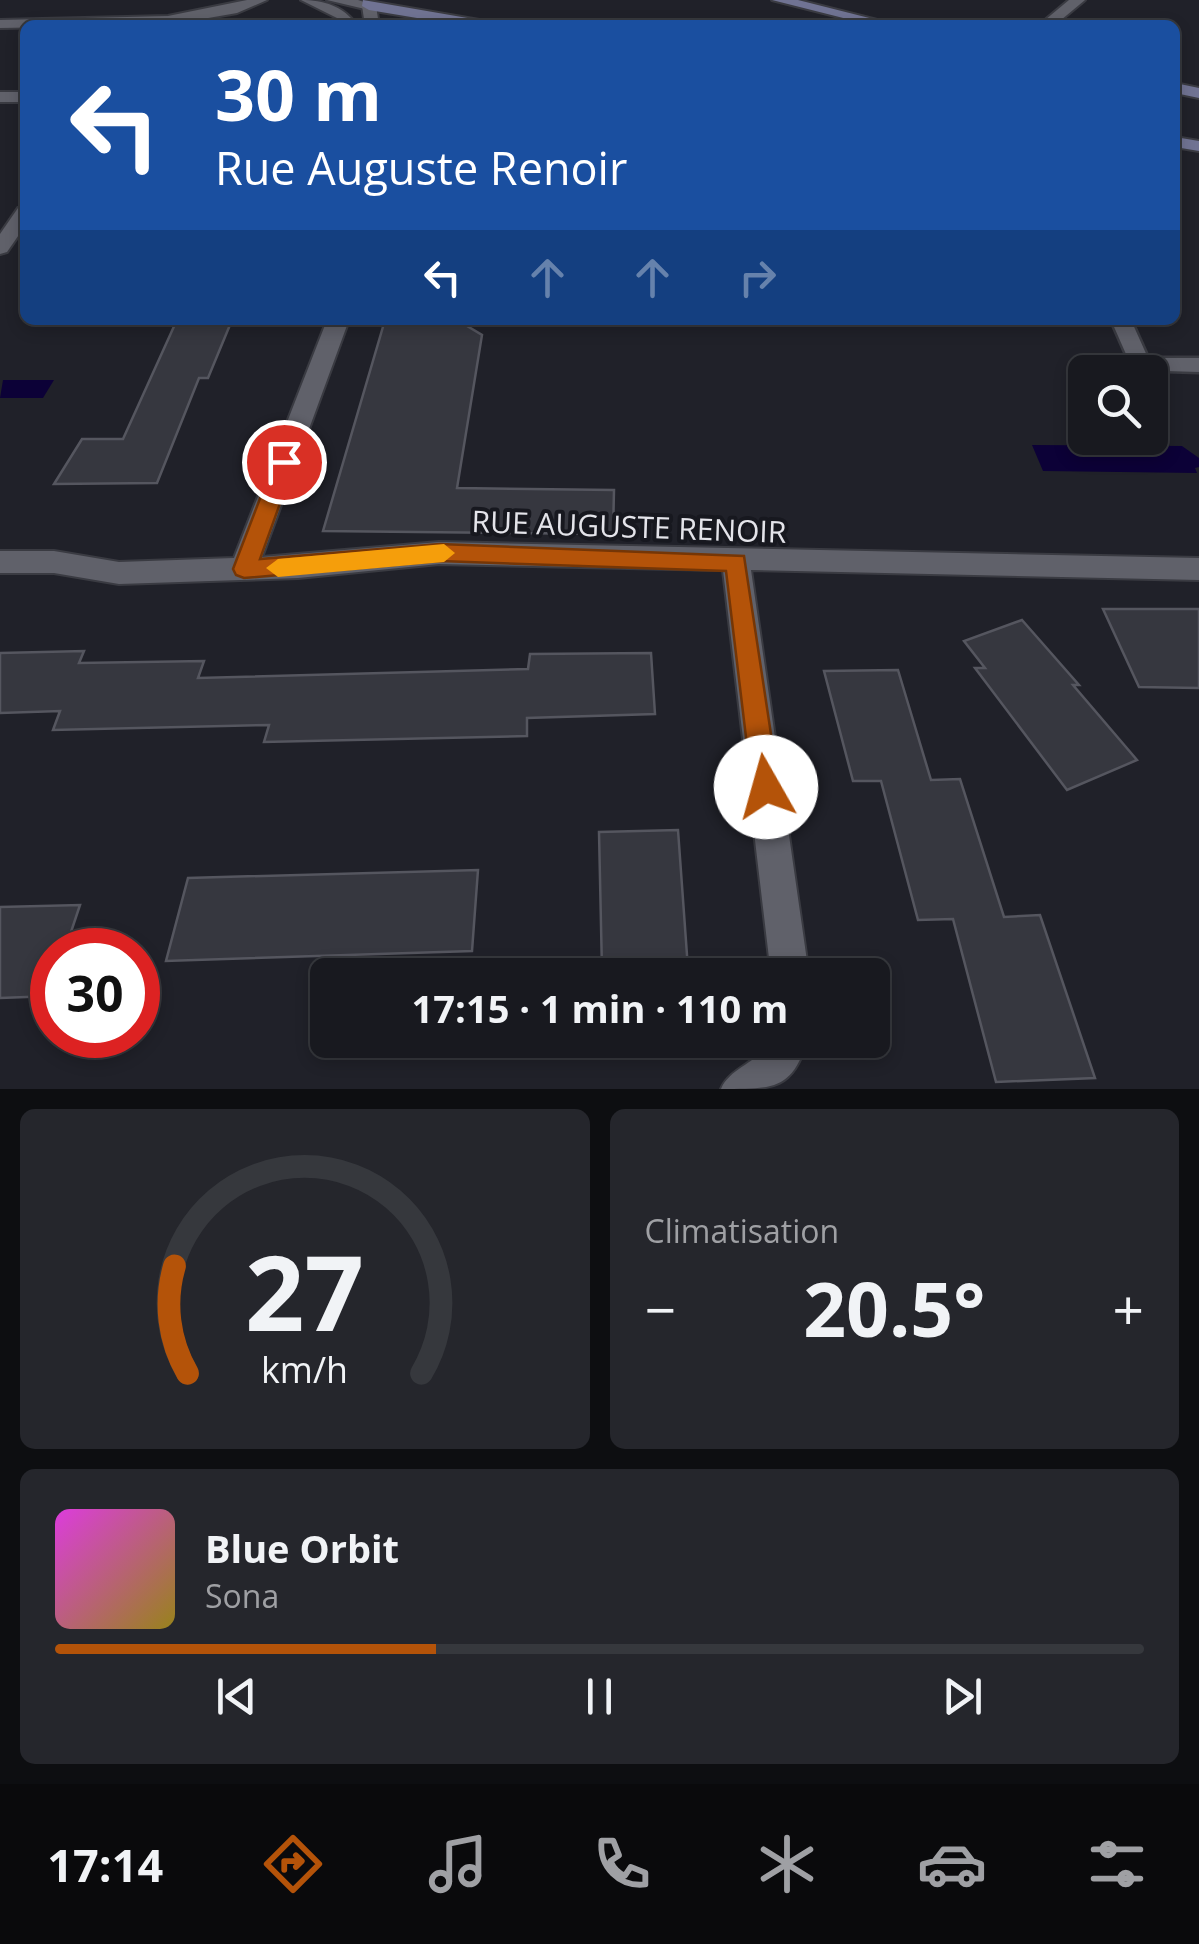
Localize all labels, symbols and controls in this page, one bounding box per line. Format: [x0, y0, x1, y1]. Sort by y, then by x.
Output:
text: 30 m [215, 46, 382, 142]
icon: left [50, 60, 180, 190]
text: Rue Auguste Renoir [215, 137, 627, 198]
icon: left [415, 250, 470, 305]
icon: ahead [520, 250, 575, 305]
icon: ahead [625, 250, 680, 305]
icon: right [730, 250, 785, 305]
map controls [1068, 355, 1168, 455]
button: search [1068, 355, 1168, 455]
pin [242, 420, 327, 505]
icon: arrive [257, 435, 312, 490]
street label: RUE AUGUSTE RENOIR [471, 500, 788, 552]
position arrow [714, 735, 818, 839]
speed limit sign: 30 [30, 928, 160, 1058]
text: 17:15 · 1 min · 110 m [412, 982, 788, 1034]
text: Climatisation [645, 1209, 839, 1252]
text: 27 [245, 1220, 364, 1361]
text: 20.5° [803, 1257, 985, 1359]
text: − [645, 1271, 676, 1346]
text: + [1113, 1271, 1144, 1346]
text: km/h [261, 1345, 348, 1393]
text: Blue Orbit [205, 1522, 399, 1574]
text: Sona [205, 1574, 279, 1617]
icon: previous [209, 1669, 264, 1724]
icon: pause [572, 1669, 627, 1724]
icon: next [935, 1669, 990, 1724]
icon: directions [258, 1829, 328, 1899]
icon: music [423, 1829, 493, 1899]
icon: phone [587, 1829, 657, 1899]
icon: climate [752, 1829, 822, 1899]
icon: car [917, 1829, 987, 1899]
icon: filters [1082, 1829, 1152, 1899]
text: 17:14 [47, 1834, 163, 1895]

